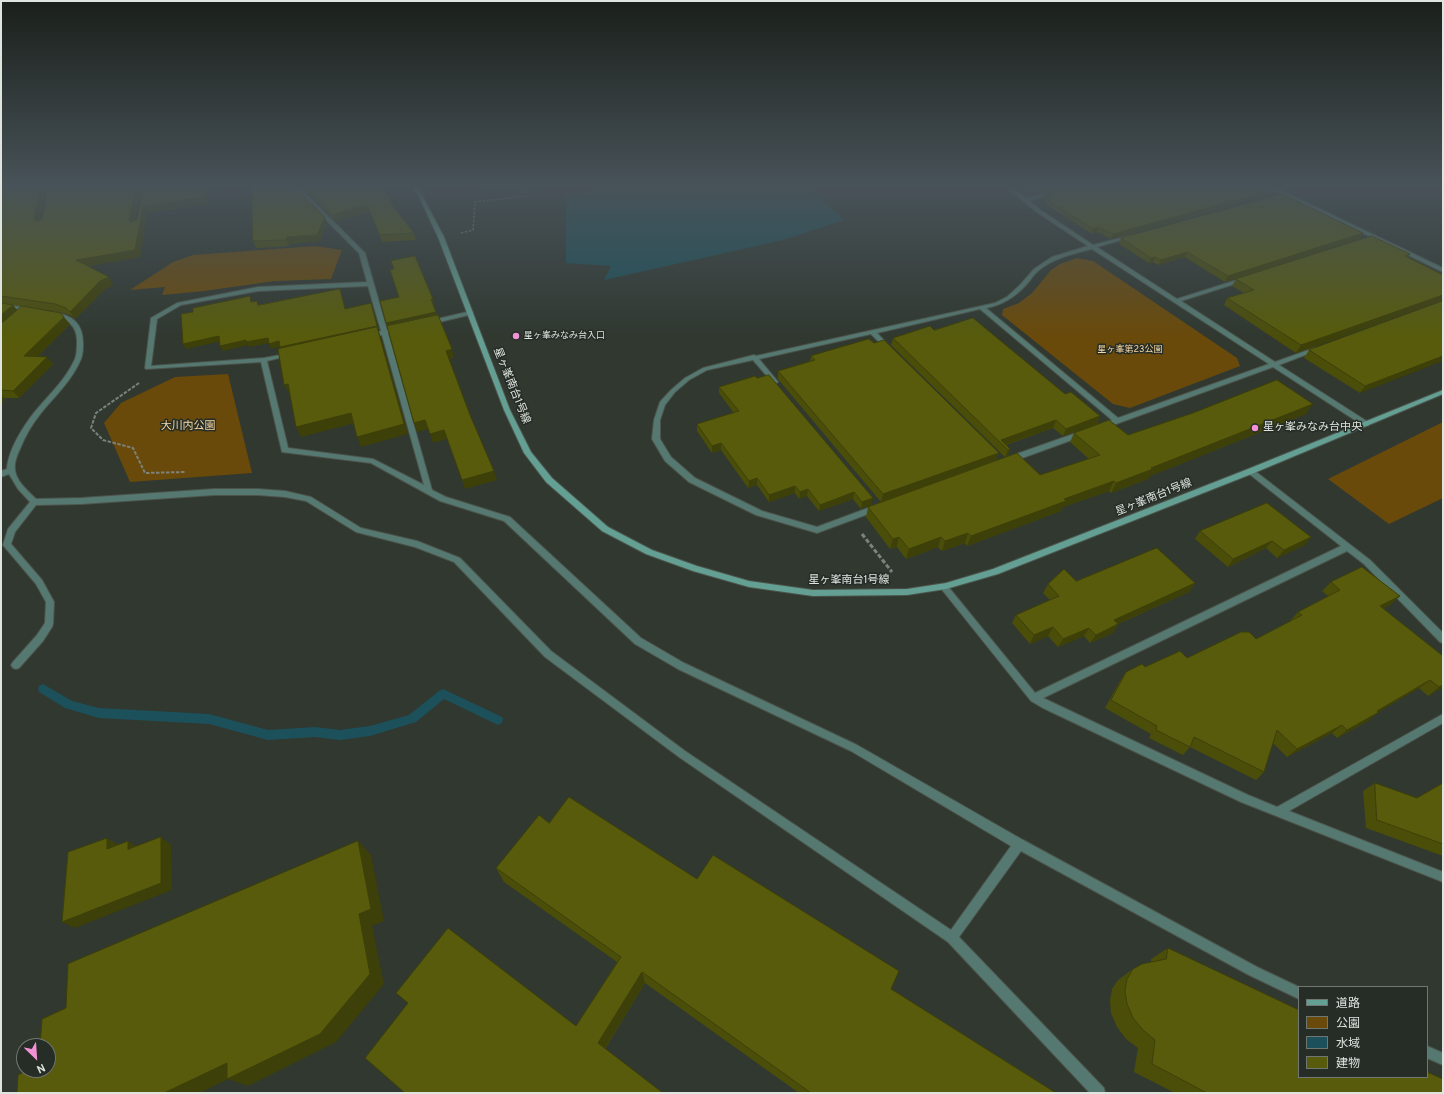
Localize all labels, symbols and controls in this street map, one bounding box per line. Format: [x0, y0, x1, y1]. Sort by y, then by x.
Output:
marker: 星ヶ峯みなみ台入口 [511, 331, 521, 341]
place label: 星ヶ峯みなみ台入口 [524, 331, 605, 341]
park label: 星ヶ峯第23公園 [1098, 345, 1162, 355]
street label: 星ヶ峯南台1号線 [490, 346, 532, 426]
park label: 大川内公園 [161, 420, 215, 434]
place label: 星ヶ峯みなみ台中央 [1263, 421, 1362, 435]
marker: 星ヶ峯みなみ台中央 [1250, 423, 1260, 433]
street label: 星ヶ峯南台1号線 [1114, 477, 1194, 519]
street label: 星ヶ峯南台1号線 [808, 574, 890, 588]
legend [1298, 986, 1428, 1078]
text: 道路 [1336, 996, 1360, 1012]
text: 公園 [1336, 1016, 1360, 1032]
text: 水域 [1336, 1036, 1360, 1052]
north arrow [16, 1038, 56, 1078]
text: 建物 [1336, 1056, 1360, 1072]
text: N [34, 1060, 47, 1076]

